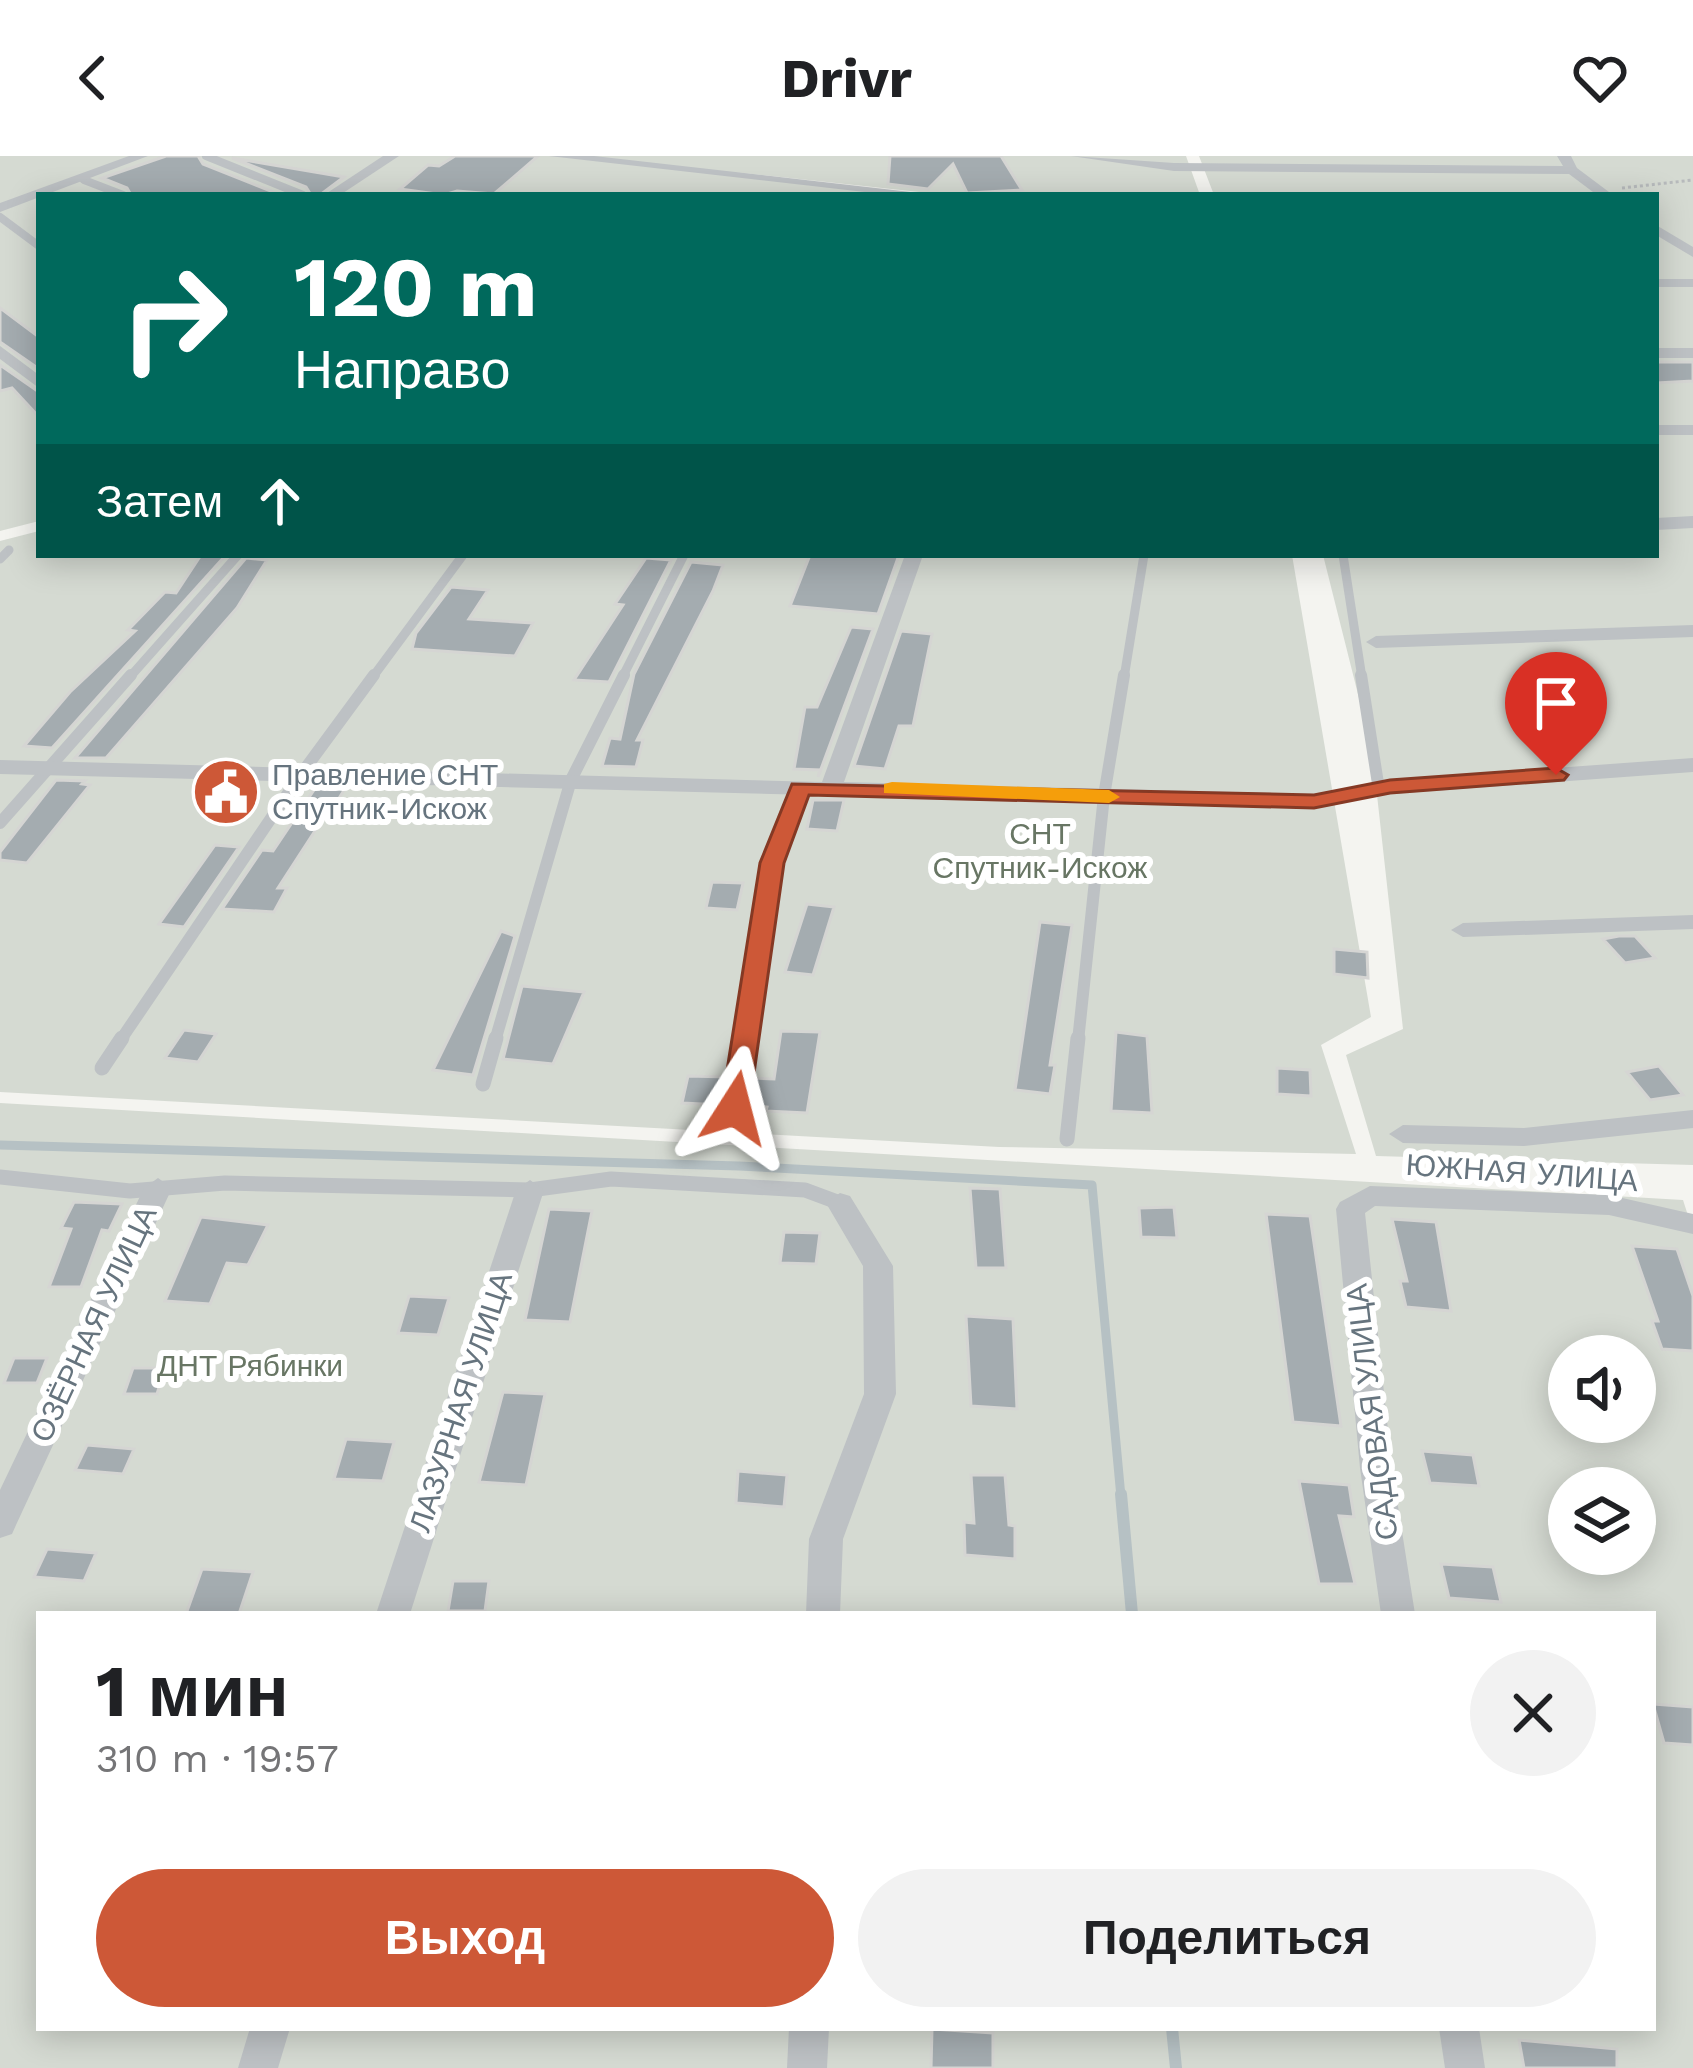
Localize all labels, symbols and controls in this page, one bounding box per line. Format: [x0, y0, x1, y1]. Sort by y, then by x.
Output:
icon: back [60, 45, 126, 111]
icon: heart [1567, 45, 1633, 111]
text: Drivr [781, 47, 912, 110]
text: 120 m [294, 238, 537, 336]
icon: right [96, 240, 252, 396]
text: Направо [294, 338, 510, 401]
icon: ahead [247, 468, 313, 534]
text: Затем [96, 475, 223, 528]
pin [1505, 652, 1607, 775]
icon: arrive [1523, 670, 1589, 736]
public building icon: Правление СНТ Спутник-Искож [191, 757, 261, 827]
place label: Правление СНТ Спутник-Искож [272, 757, 498, 826]
park label: СНТ Спутник-Искож [933, 816, 1147, 885]
position arrow [672, 1045, 798, 1171]
street label: ЮЖНАЯ УЛИЦА [1405, 1147, 1639, 1198]
street label: ОЗЁРНАЯ УЛИЦА [23, 1200, 164, 1447]
street label: ЛАЗУРНАЯ УЛИЦА [402, 1267, 519, 1536]
street label: САДОВАЯ УЛИЦА [1338, 1282, 1405, 1542]
map controls [1548, 1335, 1656, 1575]
button: sound [1548, 1335, 1656, 1443]
park label: ДНТ Рябинки [157, 1348, 343, 1383]
button: layers [1548, 1467, 1656, 1575]
text: 1 мин [96, 1649, 289, 1733]
button: close [1470, 1650, 1596, 1776]
text: 310 m · 19:57 [96, 1736, 339, 1781]
button: Выход [96, 1869, 834, 2007]
button: Поделиться [858, 1869, 1596, 2007]

